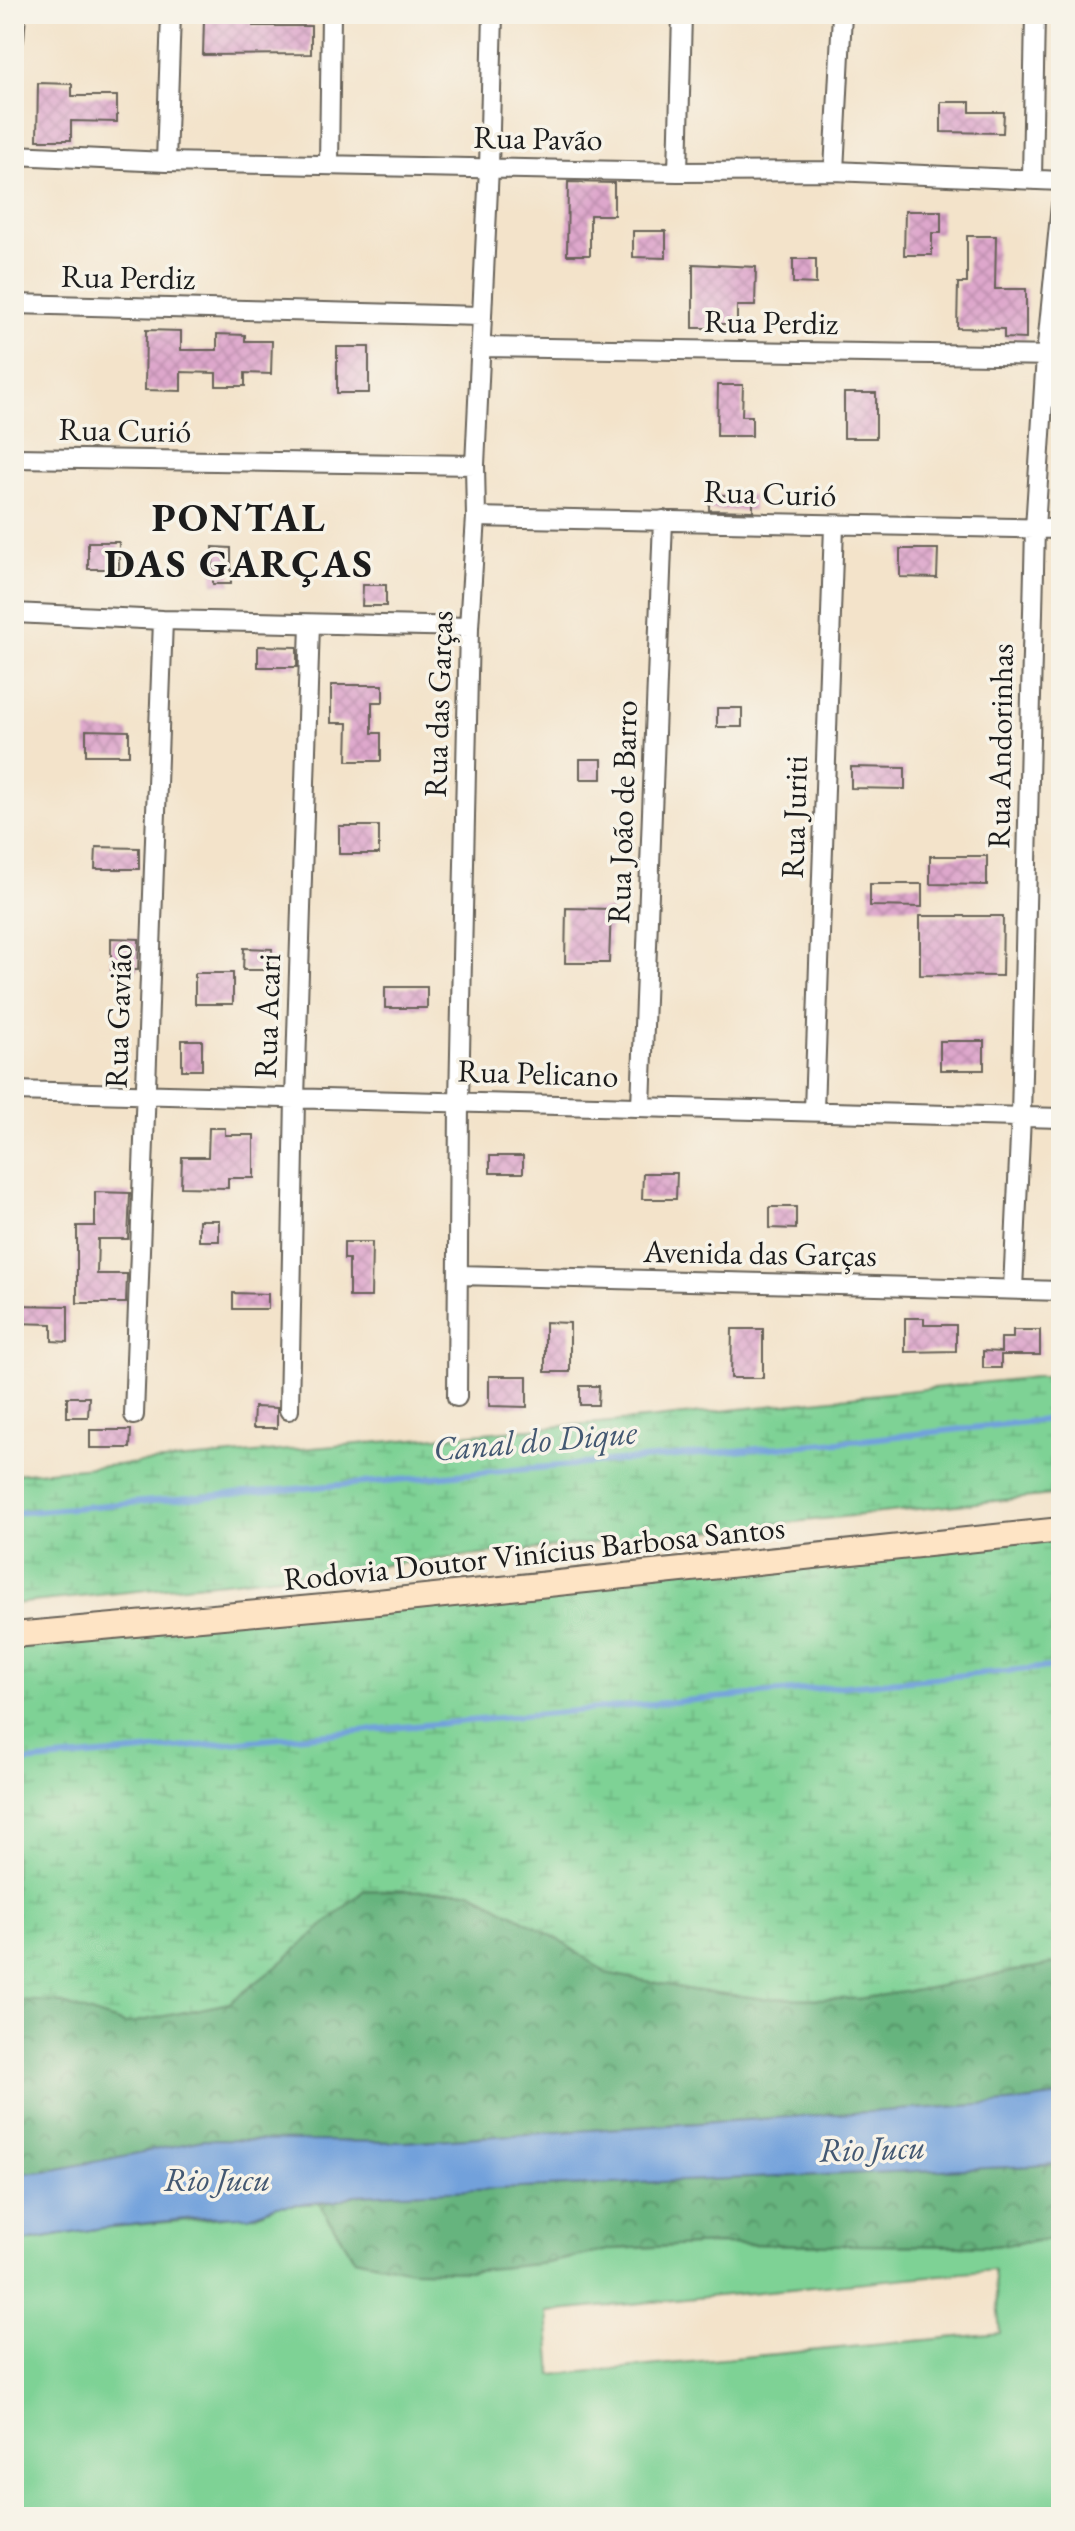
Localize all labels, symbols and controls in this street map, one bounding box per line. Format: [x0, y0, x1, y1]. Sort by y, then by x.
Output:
street label: Rua Pavão [473, 116, 603, 160]
street label: Rua Perdiz [61, 255, 195, 299]
street label: Rua Perdiz [704, 300, 838, 344]
street label: Rua Curió [58, 408, 192, 452]
street label: Rua Curió [703, 470, 837, 516]
district label: PONTAL DAS GARÇAS [104, 491, 374, 589]
street label: Rua das Garças [414, 610, 462, 798]
street label: Rua Andorinhas [977, 643, 1023, 849]
street label: Rua João de Barro [597, 699, 647, 925]
street label: Rua Juriti [771, 755, 817, 879]
street label: Rua Gavião [94, 943, 142, 1089]
street label: Rua Acari [244, 953, 290, 1079]
street label: Rua Pelicano [457, 1049, 619, 1097]
street label: Avenida das Garças [642, 1230, 877, 1276]
water label: Canal do Dique [431, 1409, 639, 1471]
street label: Rodovia Doutor Vinícius Barbosa Santos [281, 1506, 787, 1600]
water label: Rio Jucu [818, 2124, 926, 2172]
water label: Rio Jucu [164, 2157, 270, 2201]

